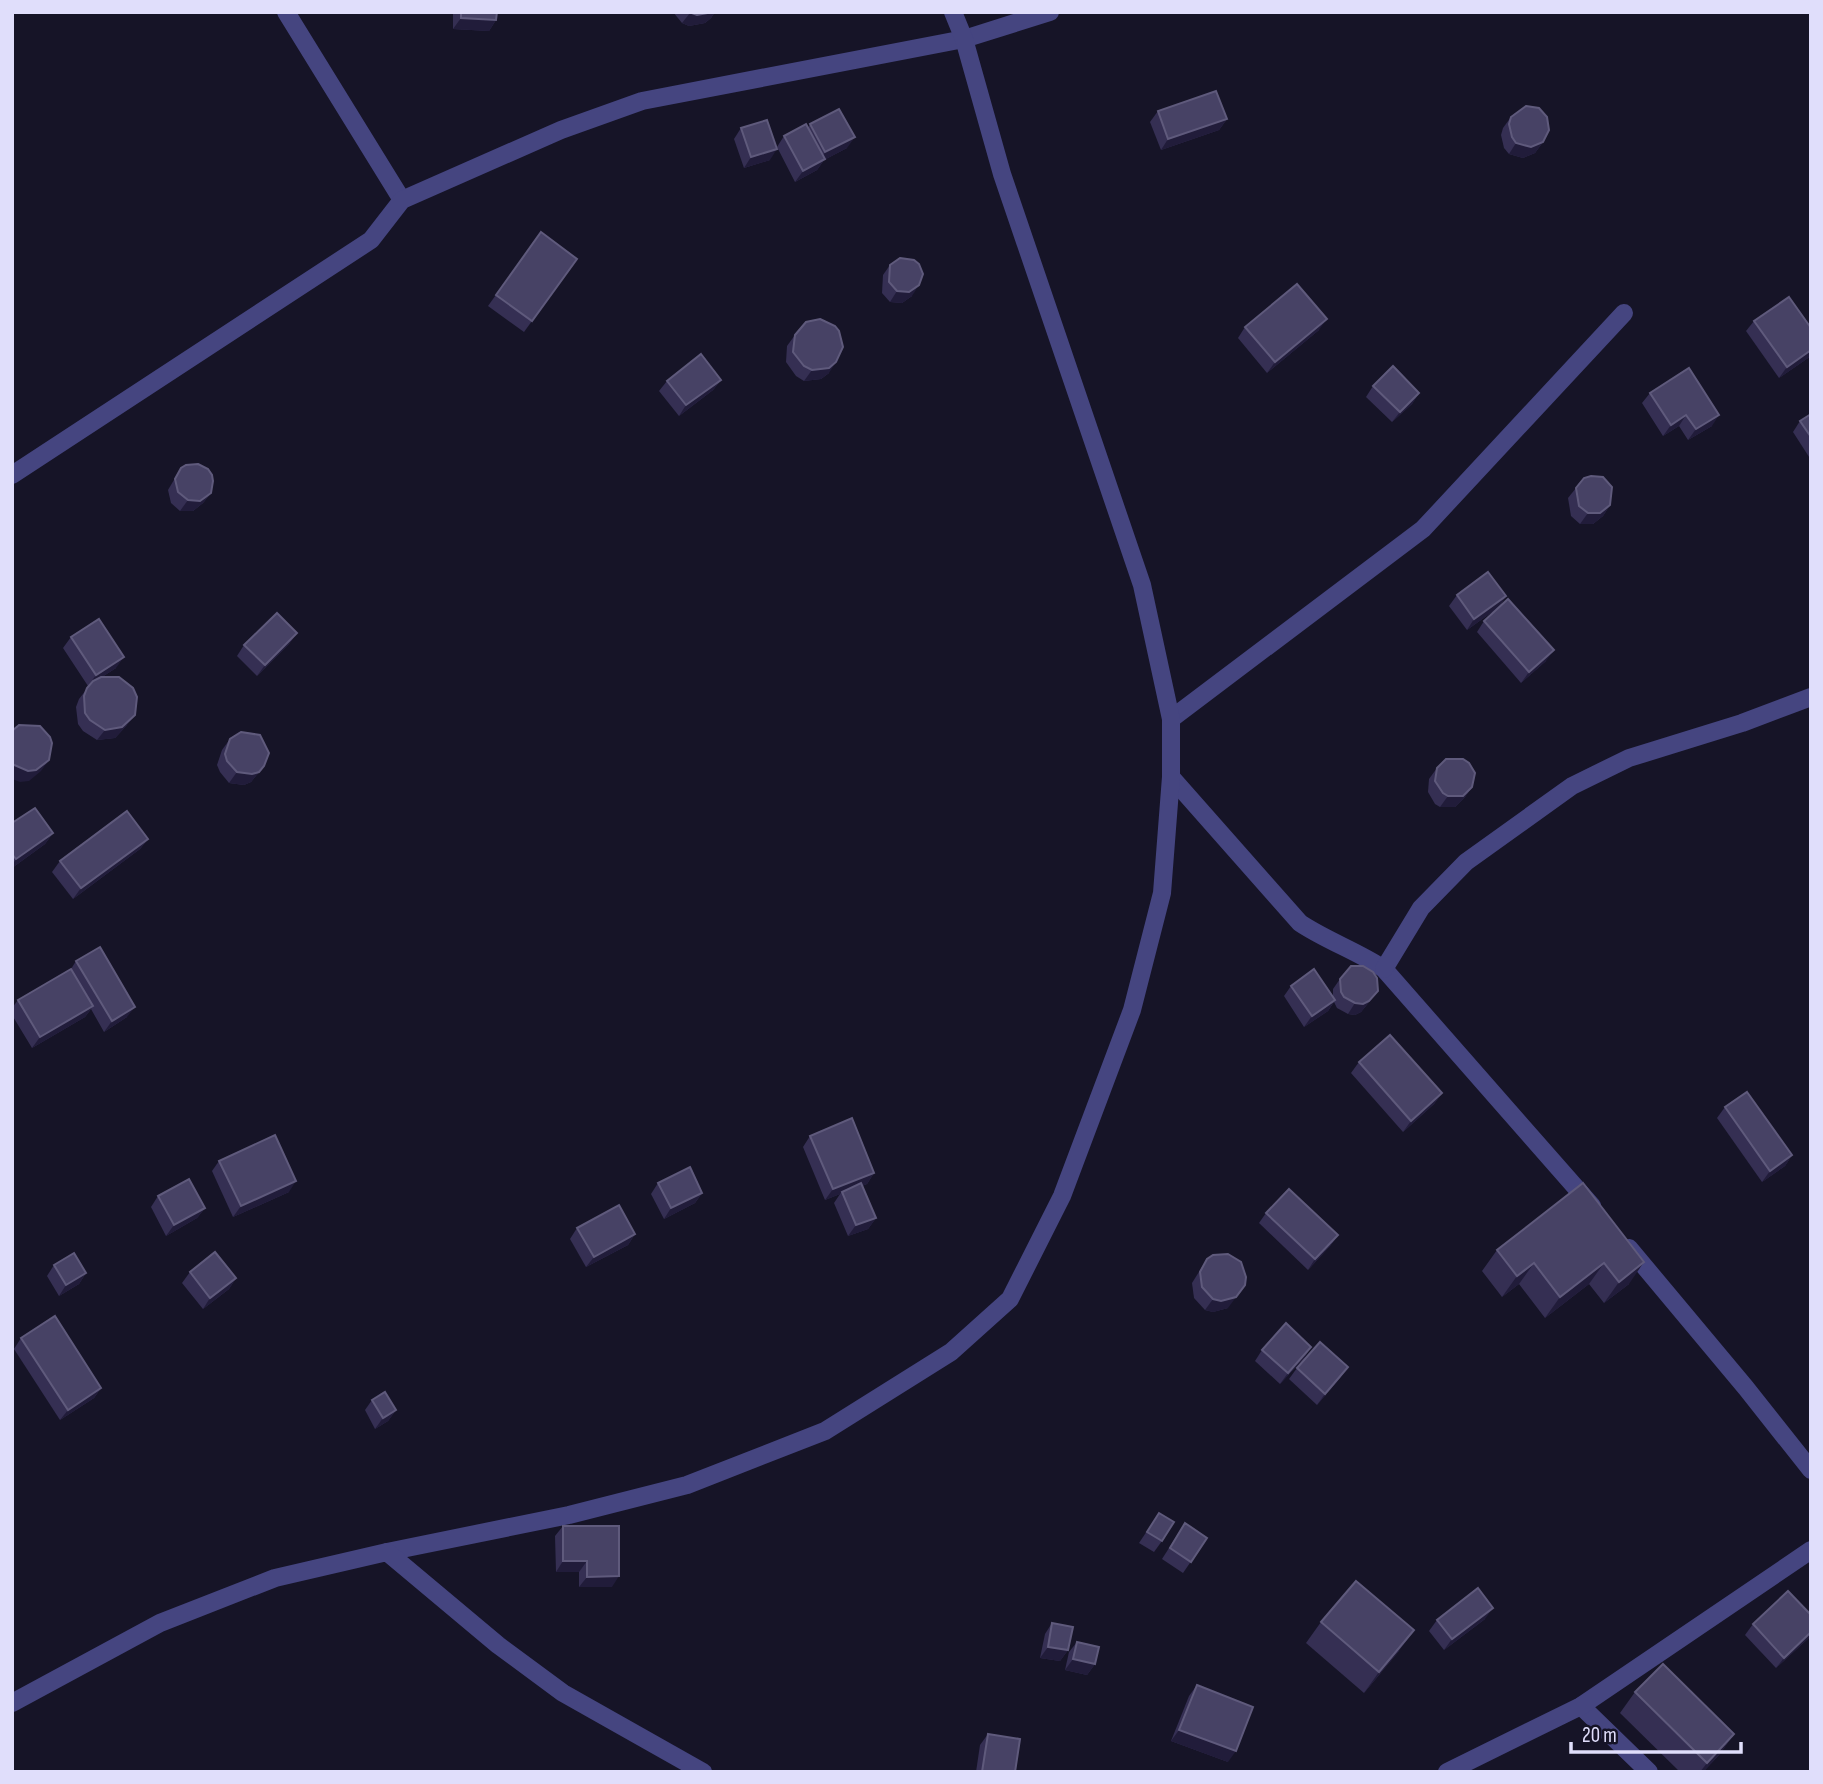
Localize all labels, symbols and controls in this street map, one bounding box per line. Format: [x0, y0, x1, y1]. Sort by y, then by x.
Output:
scale bar [1571, 1710, 1741, 1754]
text: 20 m [1582, 1723, 1617, 1748]

